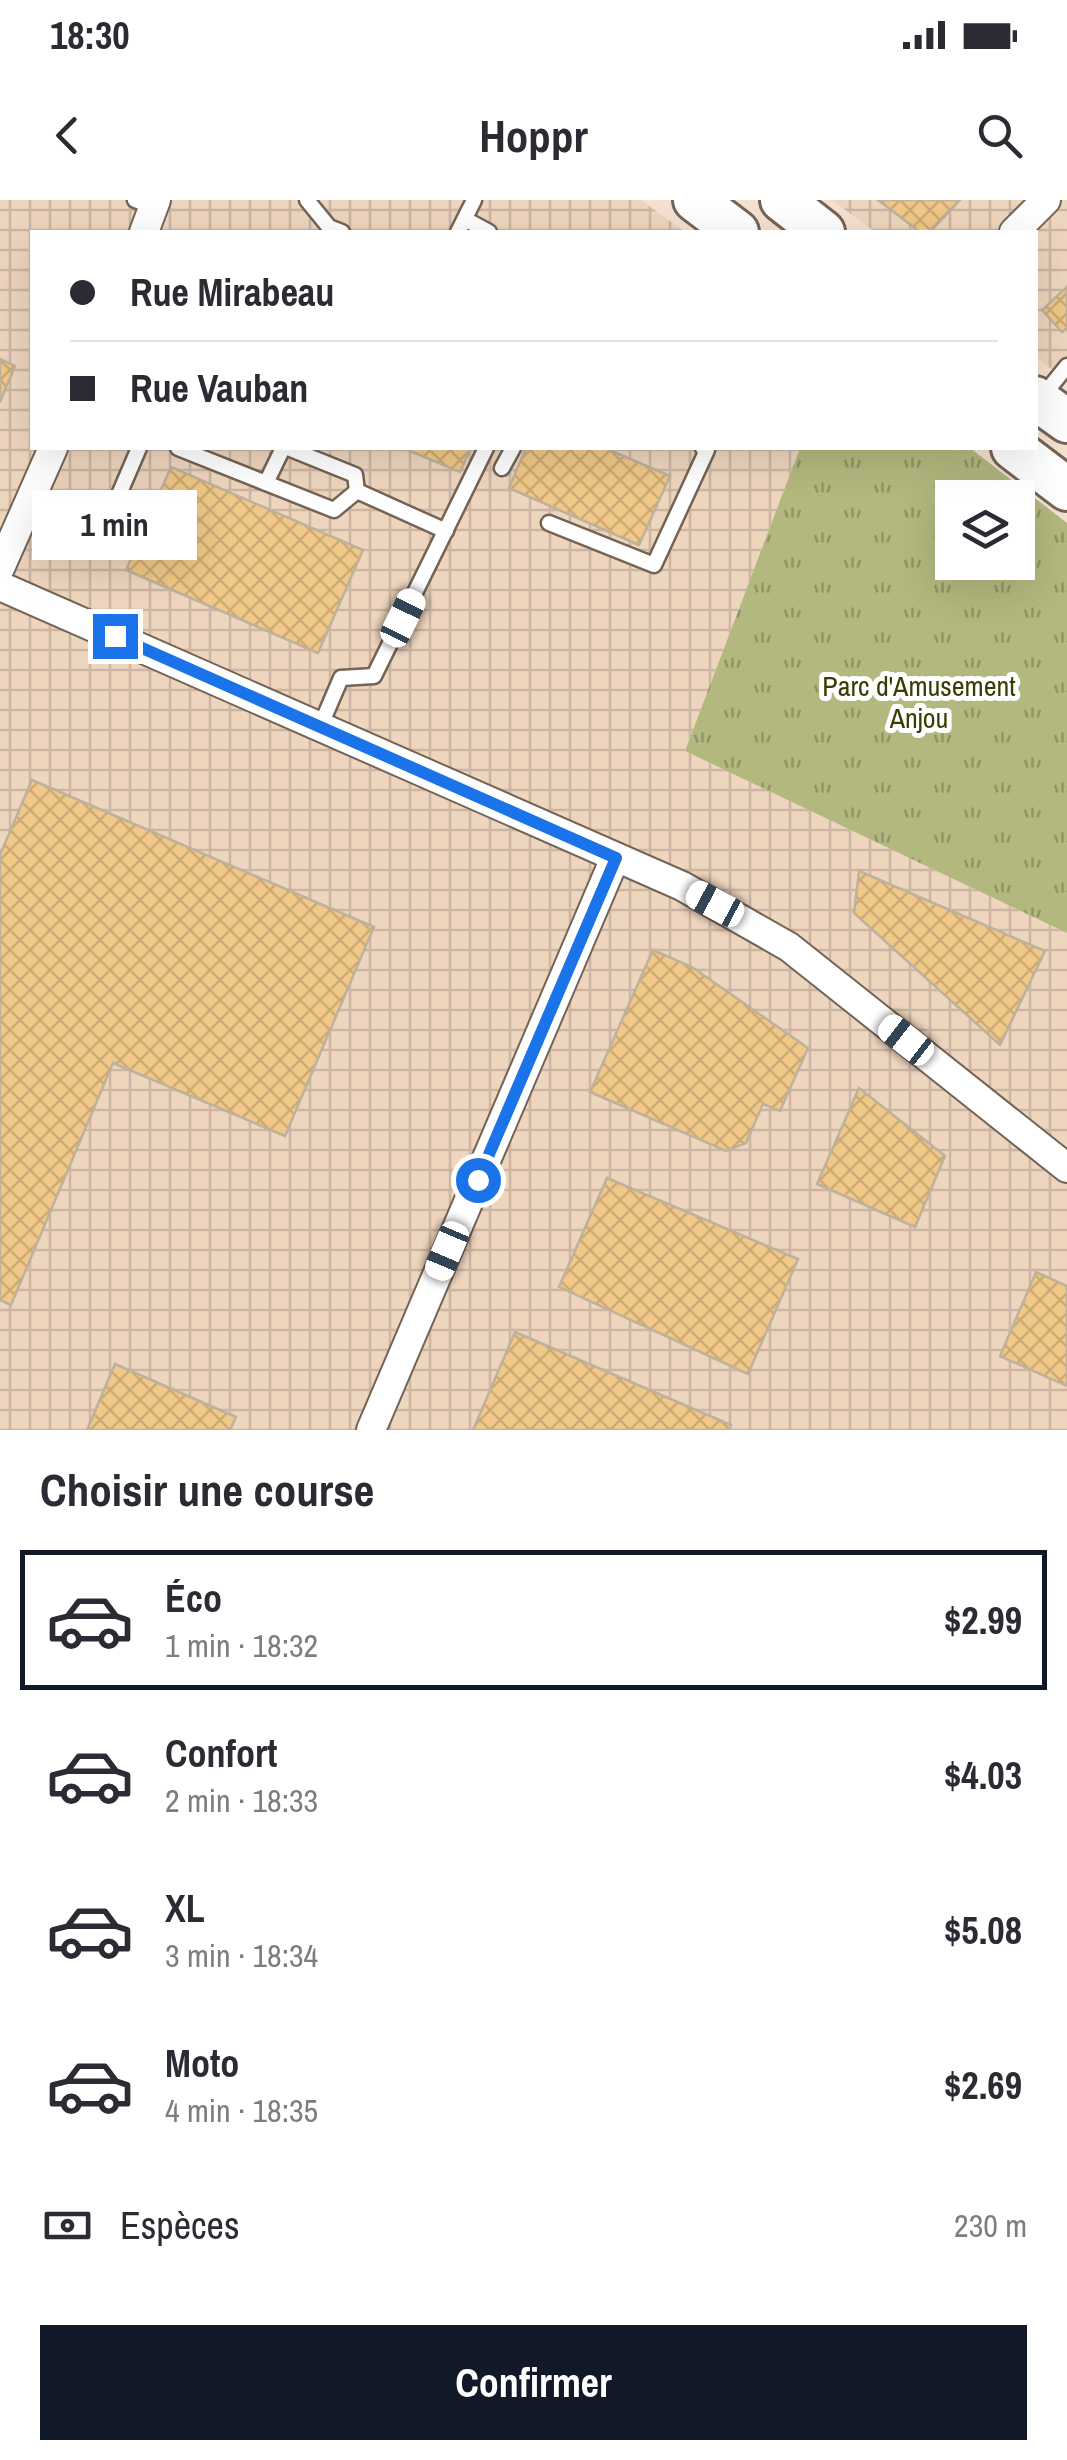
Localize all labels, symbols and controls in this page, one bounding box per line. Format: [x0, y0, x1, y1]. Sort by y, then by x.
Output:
text: 18:30 [50, 10, 130, 61]
text: Hoppr [479, 105, 588, 166]
icon: back [40, 108, 95, 163]
icon: search [972, 108, 1027, 163]
text: Rue Mirabeau [130, 267, 334, 318]
text: Rue Vauban [130, 363, 308, 414]
map controls [935, 480, 1035, 580]
button: layers [935, 480, 1035, 580]
callout: 1 min [32, 491, 198, 561]
text: 1 min [80, 503, 149, 546]
car [376, 584, 430, 652]
route end [93, 614, 138, 659]
park label: Parc d'Amusement Anjou [822, 667, 1016, 737]
car [681, 877, 749, 931]
car [873, 1010, 939, 1070]
route start [456, 1158, 501, 1203]
car [421, 1218, 473, 1284]
text: Choisir une course [40, 1459, 374, 1520]
text: Éco [165, 1573, 222, 1624]
icon: car [45, 1575, 135, 1665]
text: $2.99 [944, 1595, 1022, 1646]
text: 1 min · 18:32 [165, 1624, 318, 1667]
text: Confort [165, 1728, 277, 1779]
icon: car [45, 1730, 135, 1820]
text: $4.03 [944, 1750, 1022, 1801]
text: 2 min · 18:33 [165, 1779, 318, 1822]
text: XL [165, 1883, 205, 1934]
icon: car [45, 1885, 135, 1975]
text: $5.08 [944, 1905, 1022, 1956]
text: 3 min · 18:34 [165, 1934, 318, 1977]
text: Moto [165, 2038, 239, 2089]
icon: car [45, 2040, 135, 2130]
text: $2.69 [944, 2060, 1022, 2111]
text: 4 min · 18:35 [165, 2089, 318, 2132]
icon: cash [40, 2198, 95, 2253]
text: Espèces [120, 2200, 240, 2251]
text: 230 m [954, 2204, 1027, 2247]
button: Confirmer [40, 2325, 1027, 2440]

